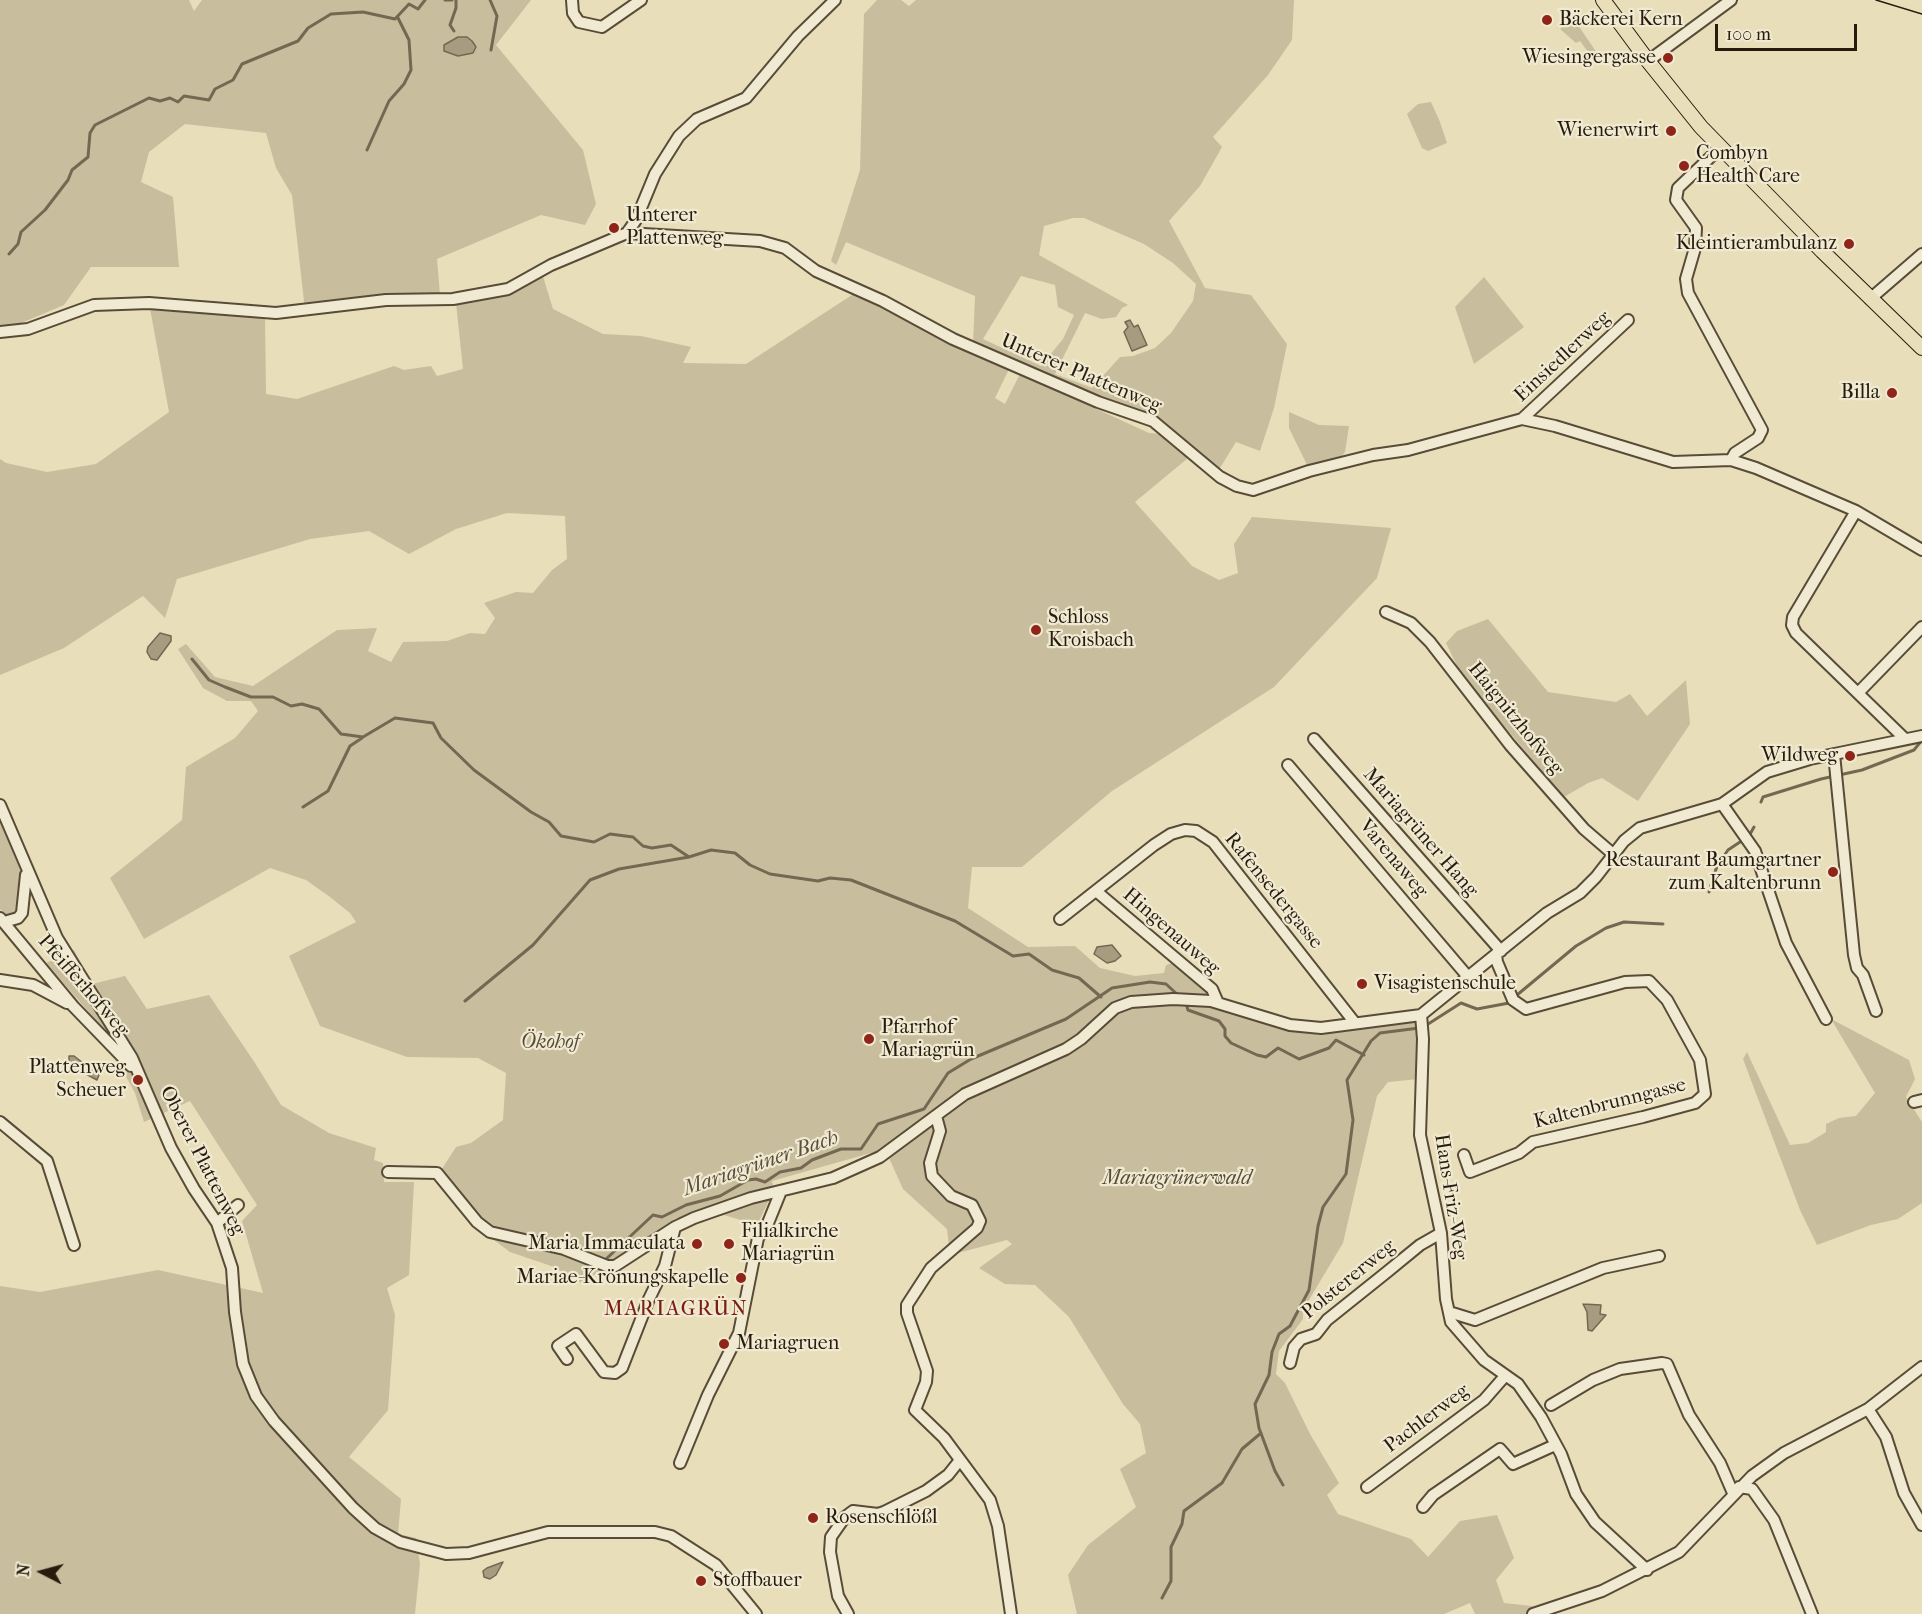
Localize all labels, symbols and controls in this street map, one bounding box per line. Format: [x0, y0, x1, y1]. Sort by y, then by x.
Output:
place label: Bäckerei Kern [1559, 8, 1683, 32]
scale bar [1718, 12, 1860, 50]
marker: Bäckerei Kern [1540, 13, 1554, 27]
text: 100 m [1726, 24, 1771, 45]
place label: Wiesingergasse [1522, 46, 1656, 70]
marker: Wiesingergasse [1661, 51, 1675, 65]
place label: Wienerwirt [1557, 119, 1659, 143]
marker: Wienerwirt [1664, 124, 1678, 138]
place label: Combyn Health Care [1696, 142, 1800, 189]
marker: Combyn Health Care [1677, 159, 1691, 173]
place label: Unterer Plattenweg [626, 204, 723, 251]
marker: Unterer Plattenweg [607, 221, 621, 235]
place label: Kleintierambulanz [1676, 232, 1837, 256]
marker: Kleintierambulanz [1842, 237, 1856, 251]
street label: Einsiedlerweg [1510, 306, 1616, 408]
street label: Unterer Plattenweg [997, 329, 1165, 419]
place label: Billa [1841, 381, 1880, 405]
marker: Billa [1885, 386, 1899, 400]
place label: Schloss Kroisbach [1048, 606, 1134, 653]
marker: Schloss Kroisbach [1029, 623, 1043, 637]
street label: Haignitzhofweg [1462, 658, 1568, 780]
place label: Wildweg [1761, 744, 1838, 768]
marker: Wildweg [1843, 749, 1857, 763]
street label: Mariagrüner Hang [1357, 763, 1483, 903]
street label: Varenaweg [1353, 815, 1433, 903]
street label: Rafensedergasse [1219, 828, 1327, 954]
place label: Restaurant Baumgartner zum Kaltenbrunn [1605, 849, 1821, 896]
marker: Restaurant Baumgartner zum Kaltenbrunn [1826, 865, 1840, 879]
street label: Hingenauweg [1117, 883, 1225, 981]
street label: Pfeifferhofweg [32, 930, 134, 1042]
place label: Visagistenschule [1374, 972, 1516, 996]
marker: Visagistenschule [1355, 977, 1369, 991]
place label: Pfarrhof Mariagrün [881, 1016, 975, 1063]
park label: Ökohof [521, 1031, 579, 1055]
marker: Pfarrhof Mariagrün [862, 1032, 876, 1046]
place label: Plattenweg Scheuer [29, 1056, 126, 1103]
marker: Plattenweg Scheuer [131, 1073, 145, 1087]
street label: Kaltenbrunngasse [1531, 1073, 1689, 1135]
street label: Oberer Plattenweg [154, 1082, 250, 1240]
water label: Mariagrüner Bach [680, 1126, 842, 1202]
street label: Hans-Friz-Weg [1428, 1132, 1472, 1262]
park label: Mariagrünerwald [1103, 1167, 1251, 1191]
place label: Filialkirche Mariagrün [741, 1220, 838, 1267]
place label: Maria Immaculata [528, 1232, 685, 1256]
street label: Polstererweg [1297, 1235, 1401, 1325]
marker: Maria Immaculata [690, 1237, 704, 1251]
marker: Filialkirche Mariagrün [722, 1237, 736, 1251]
place label: Mariae-Krönungskapelle [516, 1266, 729, 1290]
marker: Mariae-Krönungskapelle [734, 1271, 748, 1285]
district label: MARIAGRÜN [604, 1297, 748, 1323]
place label: Mariagruen [736, 1332, 839, 1356]
marker: Mariagruen [717, 1337, 731, 1351]
street label: Pachlerweg [1380, 1379, 1474, 1459]
place label: Rosenschlößl [825, 1506, 937, 1530]
marker: Rosenschlößl [806, 1511, 820, 1525]
north arrow [12, 1542, 72, 1602]
text: N [14, 1563, 34, 1577]
place label: Stoffbauer [713, 1569, 802, 1593]
marker: Stoffbauer [694, 1574, 708, 1588]

